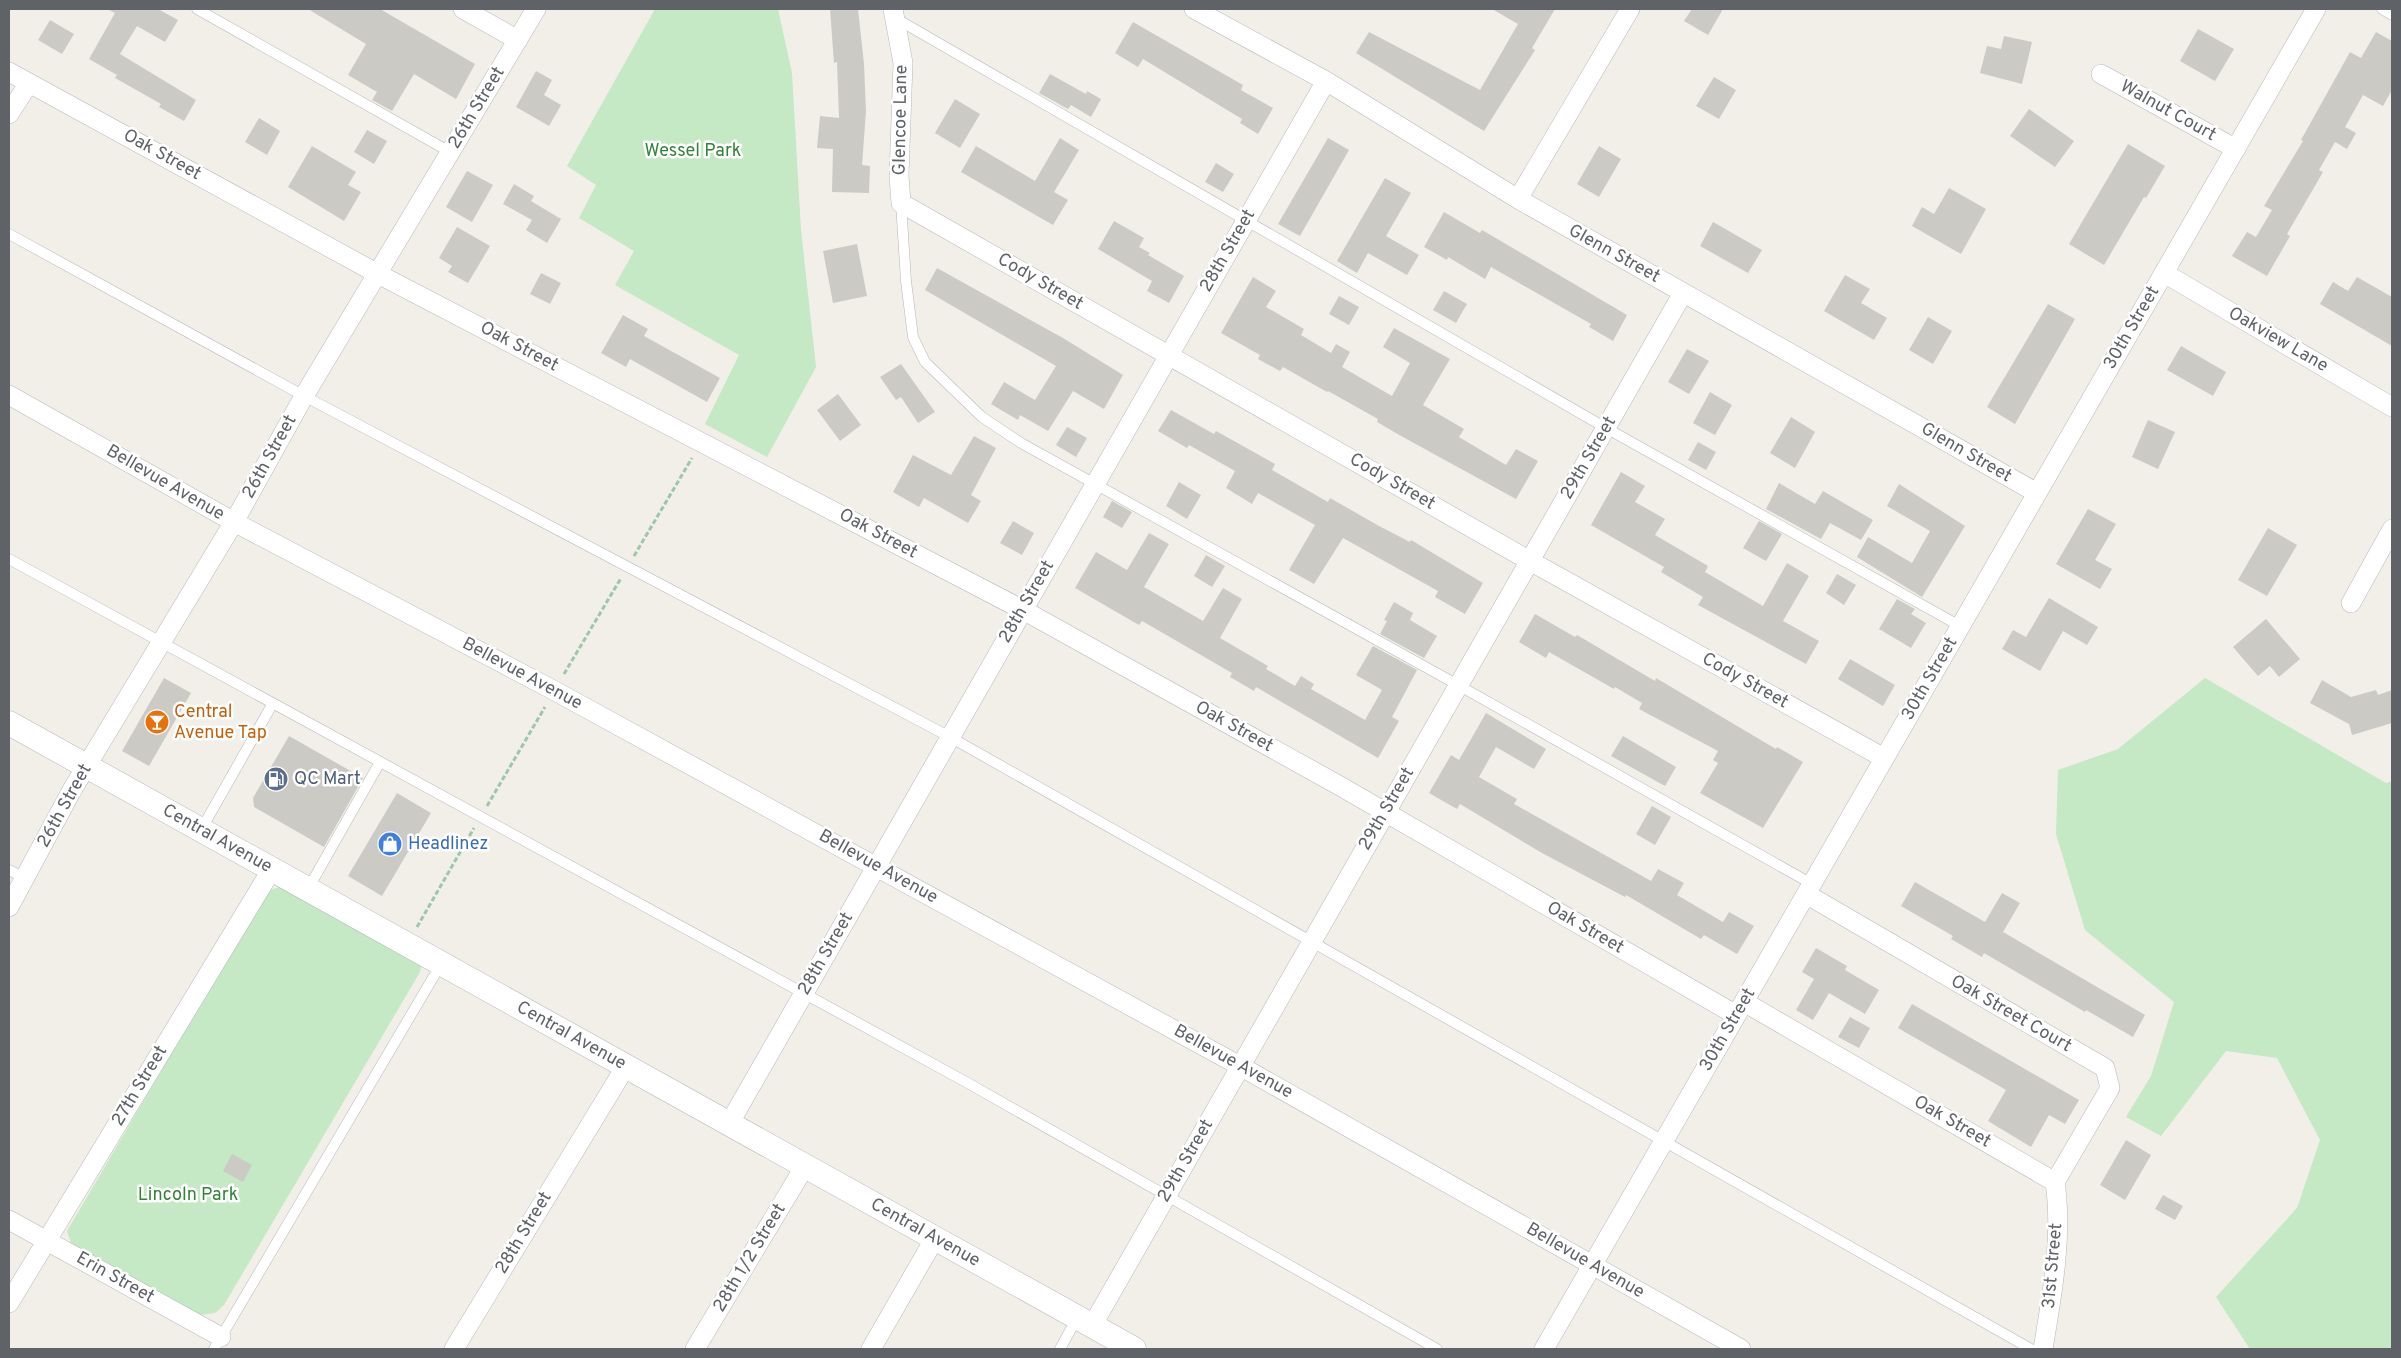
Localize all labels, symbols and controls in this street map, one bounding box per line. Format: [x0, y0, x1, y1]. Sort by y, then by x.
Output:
street label: 26th Street [443, 63, 511, 153]
street label: Glencoe Lane [889, 64, 913, 176]
street label: Walnut Court [2116, 75, 2220, 147]
street label: Oak Street [119, 124, 205, 186]
park label: Wessel Park [645, 140, 741, 163]
street label: 28th Street [1195, 205, 1261, 297]
street label: Glenn Street [1564, 219, 1664, 289]
street label: Cody Street [993, 248, 1087, 316]
street label: 30th Street [2099, 282, 2165, 374]
street label: Oakview Lane [2224, 302, 2332, 378]
street label: Oak Street [476, 317, 562, 377]
street label: 26th Street [238, 411, 302, 503]
street label: 29th Street [1556, 412, 1622, 504]
street label: Glenn Street [1916, 418, 2016, 488]
street label: Bellevue Avenue [102, 440, 228, 526]
street label: Cody Street [1345, 448, 1439, 516]
street label: Oak Street [835, 504, 921, 564]
street label: 28th Street [994, 556, 1060, 648]
street label: Bellevue Avenue [458, 633, 586, 715]
street label: 30th Street [1897, 633, 1963, 725]
street label: Cody Street [1698, 648, 1792, 714]
street label: Oak Street [1191, 696, 1277, 758]
place label: Central Avenue Tap [174, 701, 267, 745]
bar icon: Central Avenue Tap [144, 709, 170, 735]
street label: 26th Street [33, 760, 97, 852]
street label: 29th Street [1354, 763, 1420, 855]
fuel station icon: QC Mart [263, 766, 289, 792]
place label: QC Mart [294, 768, 361, 791]
street label: Central Avenue [158, 799, 276, 879]
street label: Bellevue Avenue [814, 825, 942, 909]
shop icon: Headlinez [377, 831, 403, 857]
place label: Headlinez [408, 833, 488, 856]
street label: Oak Street [1542, 897, 1628, 959]
street label: 28th Street [793, 908, 859, 1000]
street label: Oak Street Court [1946, 970, 2076, 1058]
street label: 30th Street [1695, 984, 1761, 1076]
street label: Central Avenue [512, 996, 630, 1076]
street label: Bellevue Avenue [1169, 1020, 1297, 1104]
street label: 27th Street [107, 1041, 173, 1131]
street label: Oak Street [1909, 1091, 1995, 1153]
street label: 29th Street [1153, 1115, 1219, 1207]
park label: Lincoln Park [138, 1184, 238, 1207]
street label: 28th Street [490, 1188, 558, 1278]
street label: Central Avenue [866, 1193, 984, 1273]
street label: 28th 1/2 Street [709, 1199, 791, 1317]
street label: Bellevue Avenue [1522, 1218, 1648, 1304]
street label: 31st Street [2038, 1222, 2068, 1310]
street label: Erin Street [72, 1247, 158, 1309]

